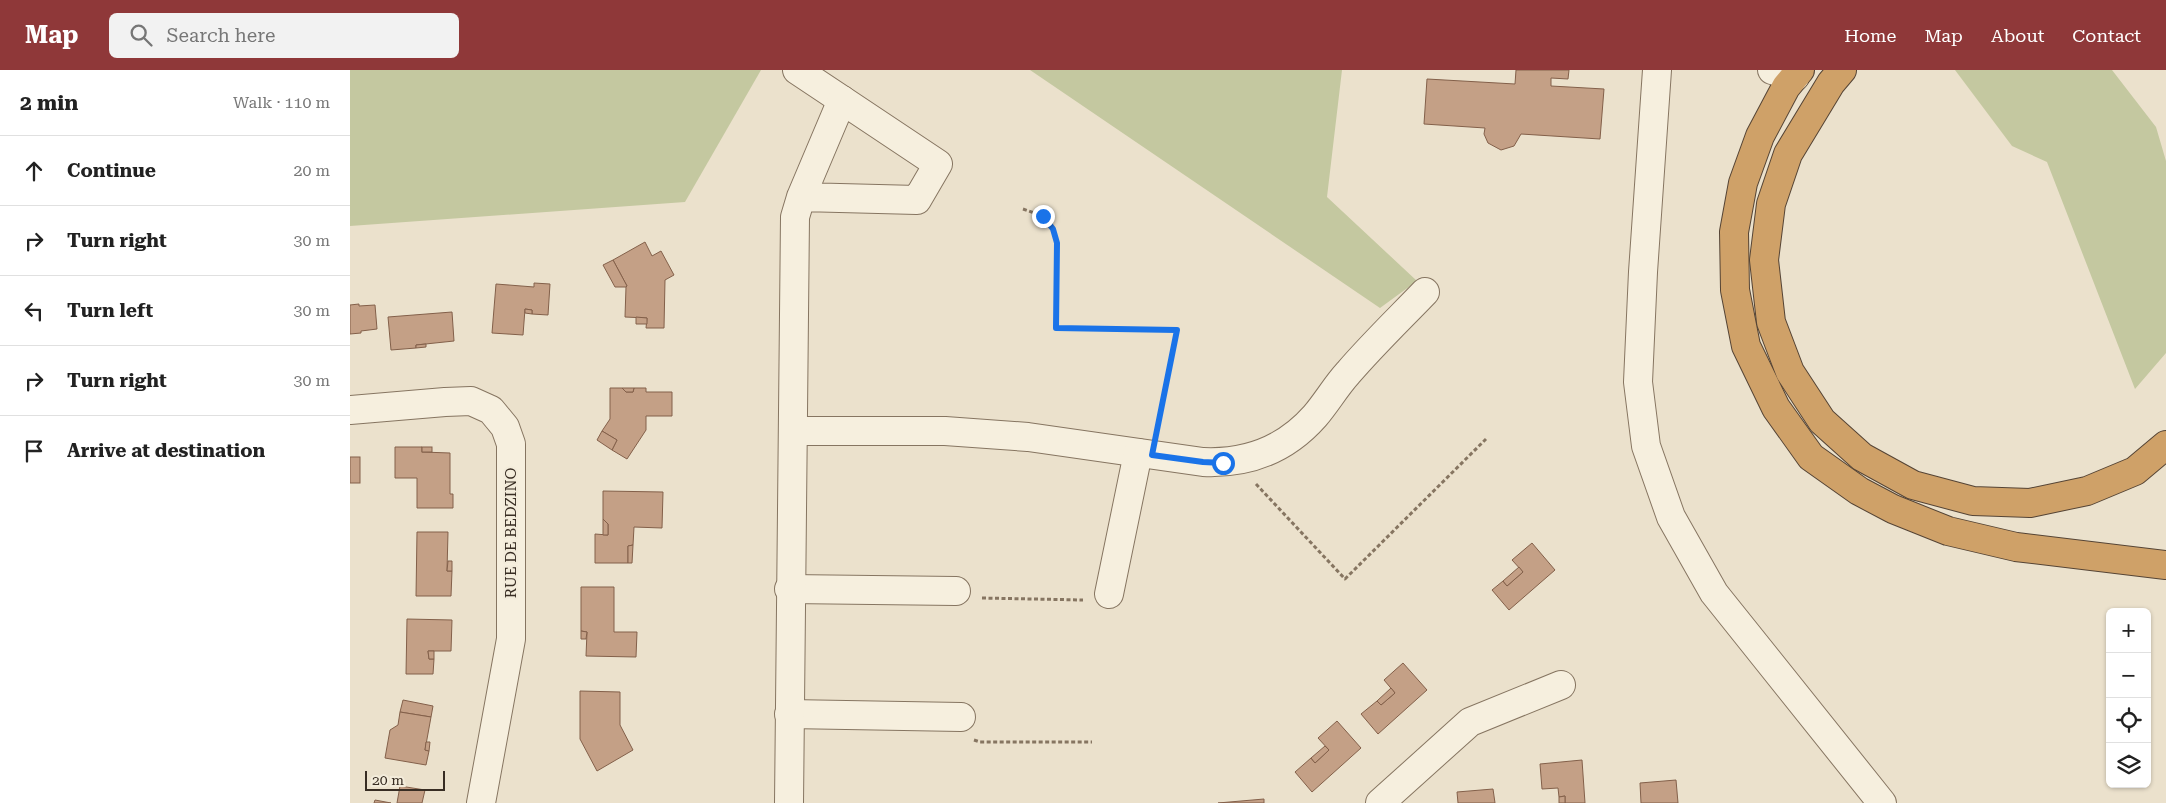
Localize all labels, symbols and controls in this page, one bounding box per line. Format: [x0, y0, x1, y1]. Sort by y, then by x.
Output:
search box [109, 13, 459, 58]
text: Map [25, 21, 79, 49]
icon: search [127, 21, 155, 49]
text: Search here [167, 24, 275, 47]
text: Home [1844, 25, 1896, 46]
text: Map [1924, 25, 1963, 46]
text: About [1991, 25, 2044, 46]
text: Contact [2072, 25, 2141, 46]
text: 2 min [20, 91, 78, 115]
text: Walk · 110 m [233, 93, 330, 112]
icon: ahead [20, 157, 48, 185]
text: Continue [67, 159, 156, 182]
text: 20 m [293, 161, 330, 180]
route end [1032, 205, 1055, 228]
icon: right [20, 227, 48, 255]
text: Turn right [67, 229, 167, 252]
text: 30 m [293, 231, 330, 250]
icon: left [20, 297, 48, 325]
text: Turn left [67, 299, 153, 322]
text: 30 m [293, 301, 330, 320]
icon: right [20, 367, 48, 395]
text: Turn right [67, 369, 167, 392]
text: 30 m [293, 371, 330, 390]
icon: arrive [20, 437, 48, 465]
text: Arrive at destination [67, 439, 265, 462]
route start [1212, 452, 1235, 475]
street label: RUE DE BEDZINO [502, 468, 520, 598]
map controls [2106, 608, 2151, 788]
button: + [2106, 608, 2151, 653]
button: − [2106, 653, 2151, 698]
button: locate [2106, 698, 2151, 743]
button: layers [2106, 743, 2151, 788]
scale bar [365, 768, 445, 791]
text: 20 m [372, 772, 404, 788]

